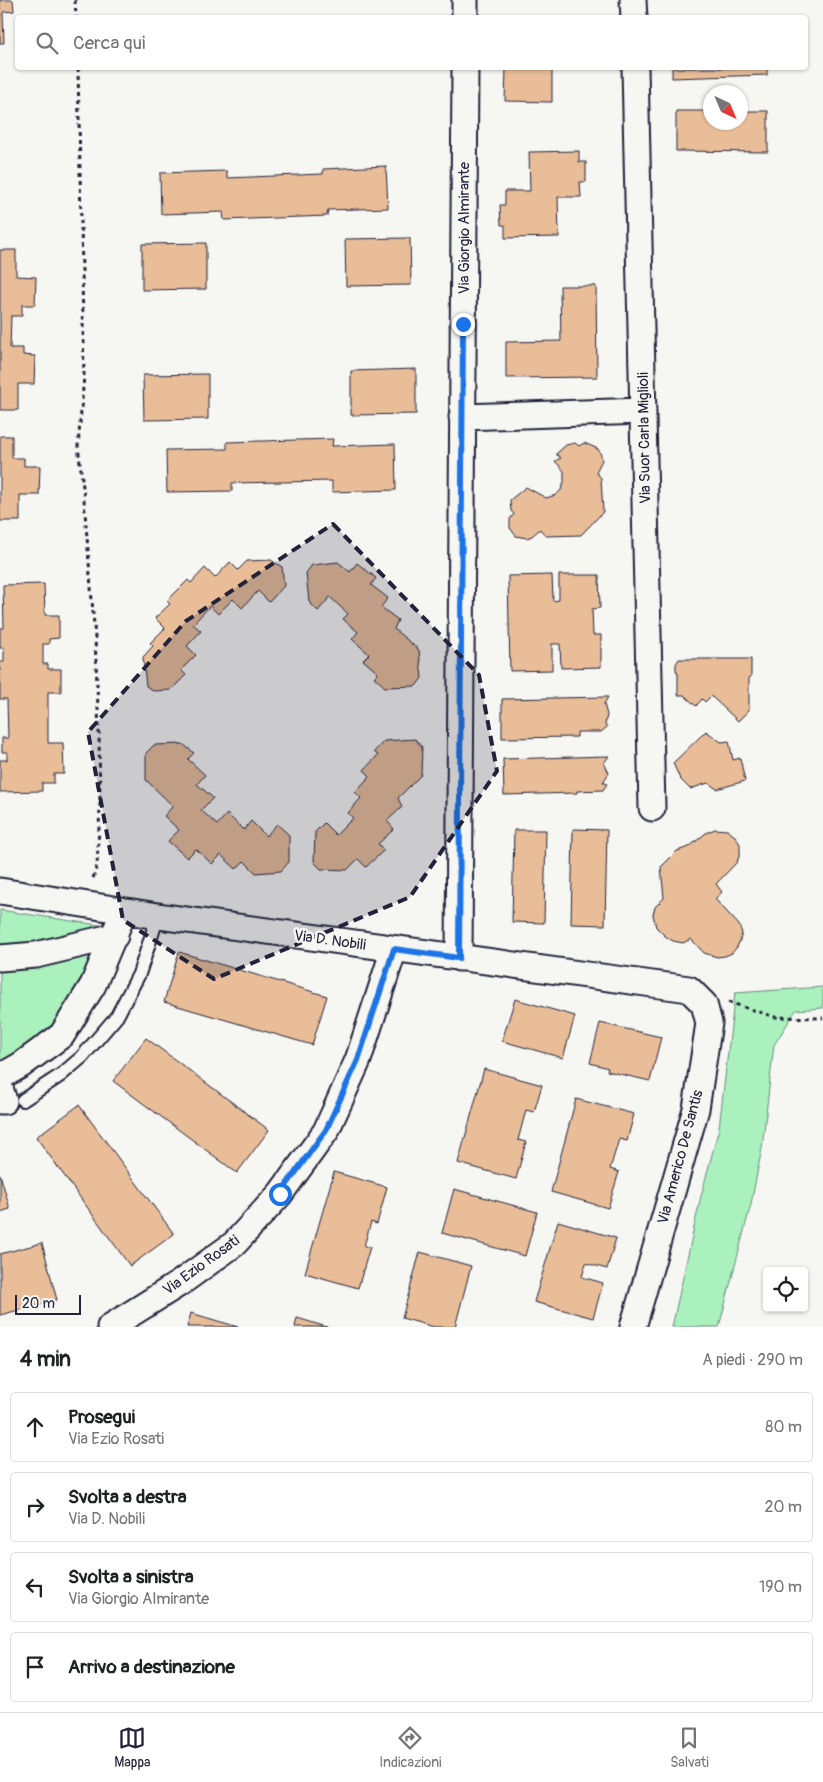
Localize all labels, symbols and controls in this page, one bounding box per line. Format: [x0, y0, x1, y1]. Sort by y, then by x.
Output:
search box [15, 15, 808, 70]
icon: search [33, 29, 61, 57]
text: Cerca qui [73, 31, 145, 55]
north arrow [703, 85, 748, 130]
street label: Via Giorgio Almirante [455, 161, 474, 294]
route end [452, 313, 475, 336]
street label: Via Suor Carla Miglioli [634, 372, 655, 504]
street label: Via D. Nobili [293, 926, 367, 955]
street label: Via Americo De Santis [653, 1088, 708, 1226]
route start [269, 1183, 292, 1206]
street label: Via Ezio Rosati [159, 1231, 244, 1300]
map controls [763, 1267, 808, 1312]
button: locate [763, 1267, 808, 1312]
scale bar [15, 1292, 81, 1315]
text: 20 m [22, 1295, 55, 1312]
text: 4 min [20, 1346, 71, 1373]
text: A piedi · 290 m [702, 1350, 803, 1370]
text: Prosegui [68, 1405, 135, 1429]
icon: ahead [21, 1413, 49, 1441]
text: 80 m [765, 1417, 802, 1437]
text: Via Ezio Rosati [68, 1429, 164, 1449]
text: Svolta a destra [68, 1485, 187, 1509]
icon: right [21, 1493, 49, 1521]
text: 20 m [764, 1497, 802, 1517]
text: Via D. Nobili [68, 1509, 145, 1529]
text: Svolta a sinistra [68, 1565, 194, 1589]
icon: left [21, 1573, 49, 1601]
text: 190 m [759, 1577, 802, 1597]
text: Via Giorgio Almirante [68, 1589, 209, 1609]
icon: arrive [21, 1653, 49, 1681]
text: Arrivo a destinazione [68, 1655, 235, 1679]
tab: Mappa [114, 1724, 151, 1771]
tab: Indicazioni [379, 1724, 442, 1771]
tab: Salvati [670, 1724, 709, 1771]

